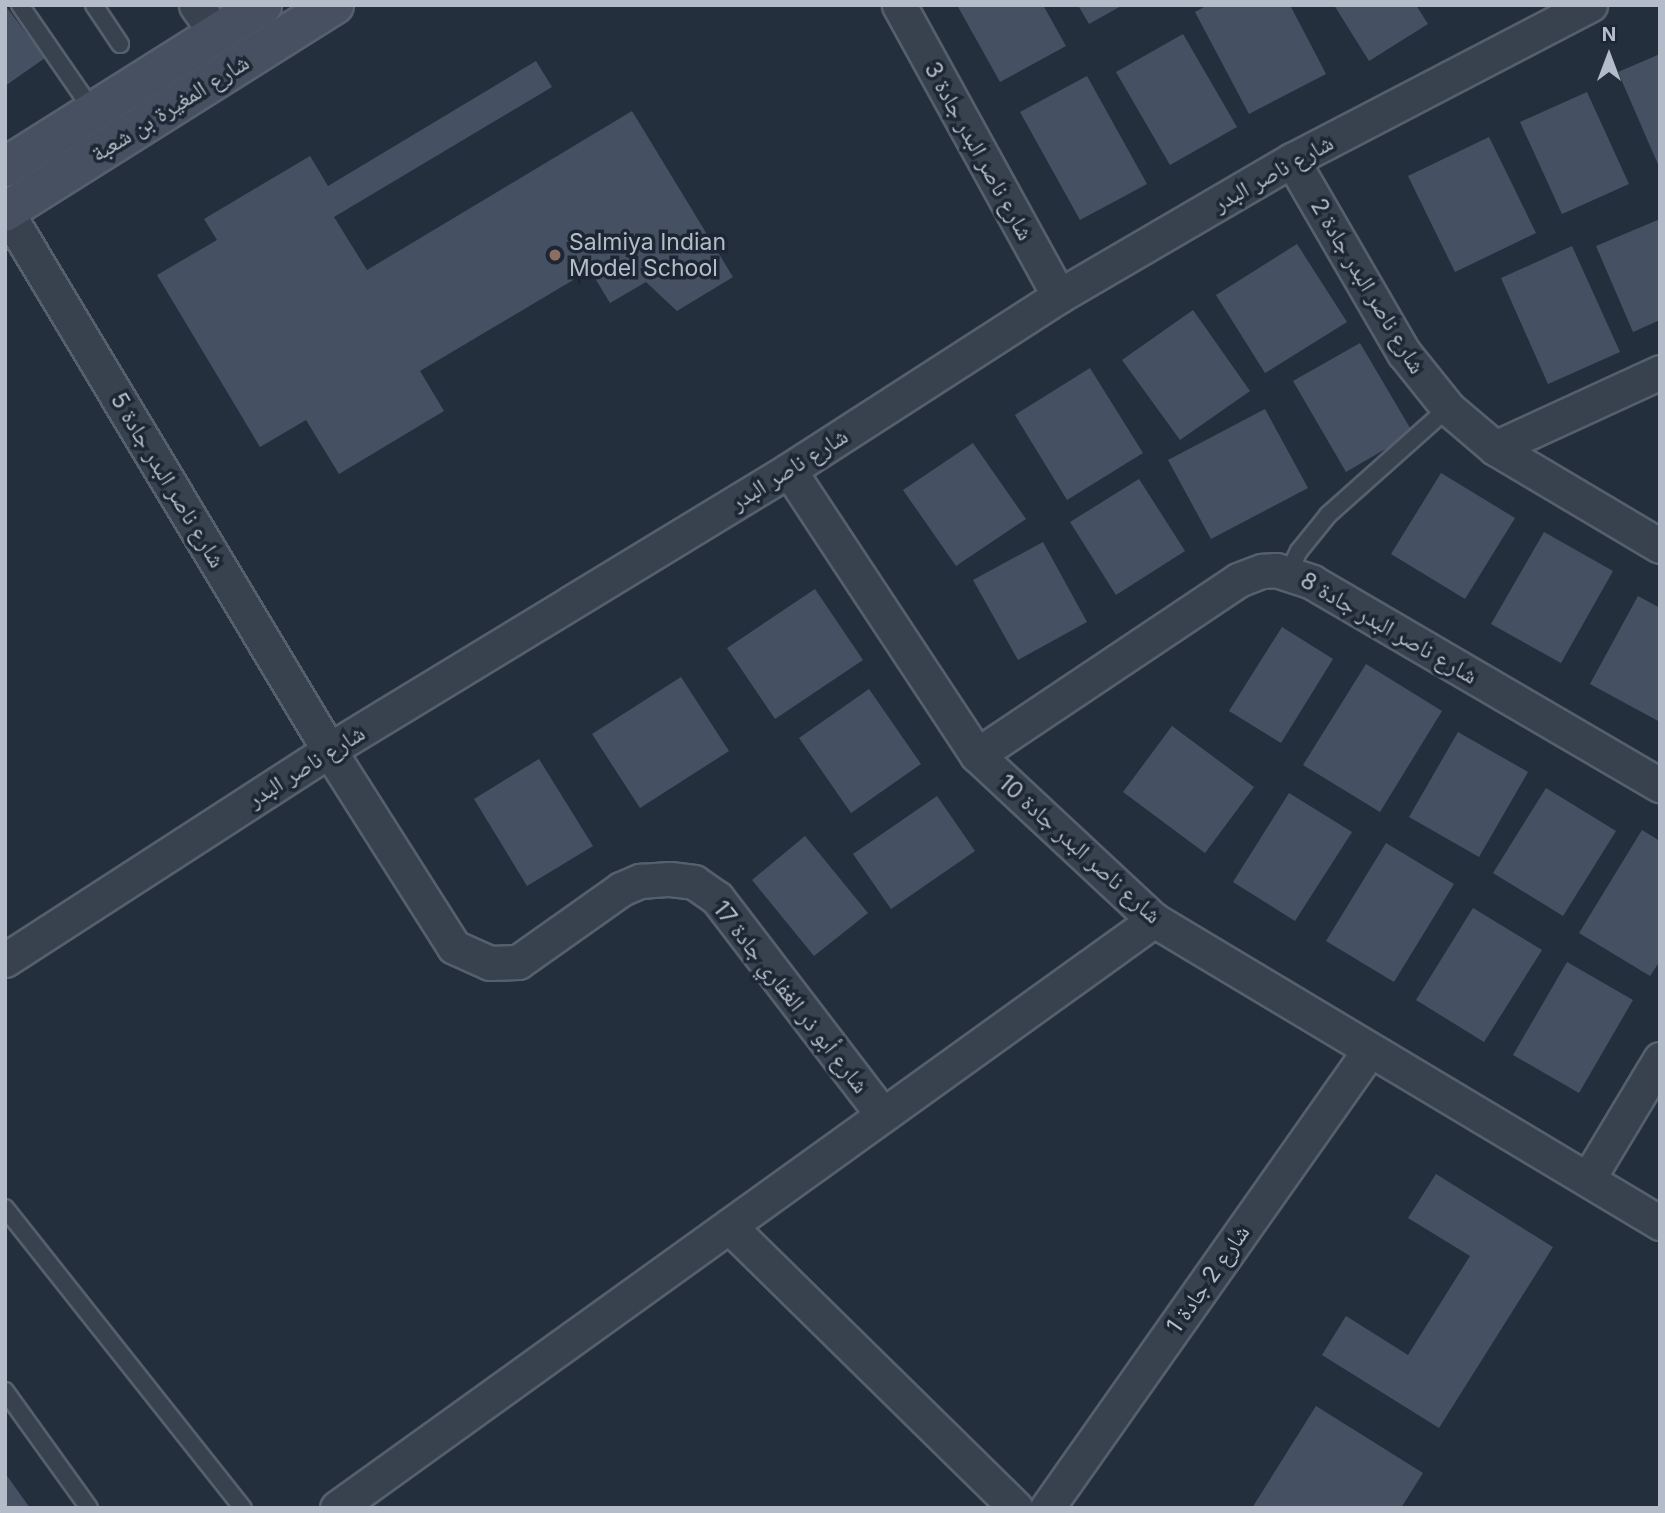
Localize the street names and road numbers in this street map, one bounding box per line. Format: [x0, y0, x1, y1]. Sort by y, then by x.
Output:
street label: شارع المغيرة بن شعبة [86, 48, 254, 168]
street label: شارع ناصر البدر جادة 3 [919, 57, 1039, 245]
street label: شارع ناصر البدر [1208, 129, 1338, 217]
street label: شارع ناصر البدر جادة 2 [1305, 193, 1431, 379]
street label: شارع ناصر البدر جادة 5 [105, 387, 231, 573]
street label: شارع ناصر البدر [725, 422, 853, 516]
street label: شارع ناصر البدر جادة 8 [1296, 566, 1482, 690]
street label: شارع ناصر البدر [242, 719, 370, 813]
street label: شارع ناصر البدر جادة 10 [993, 769, 1167, 929]
street label: شارع أبو ذر الغفاري جادة 17 [707, 895, 875, 1099]
street label: شارع 2 جادة 1 [1161, 1220, 1255, 1338]

